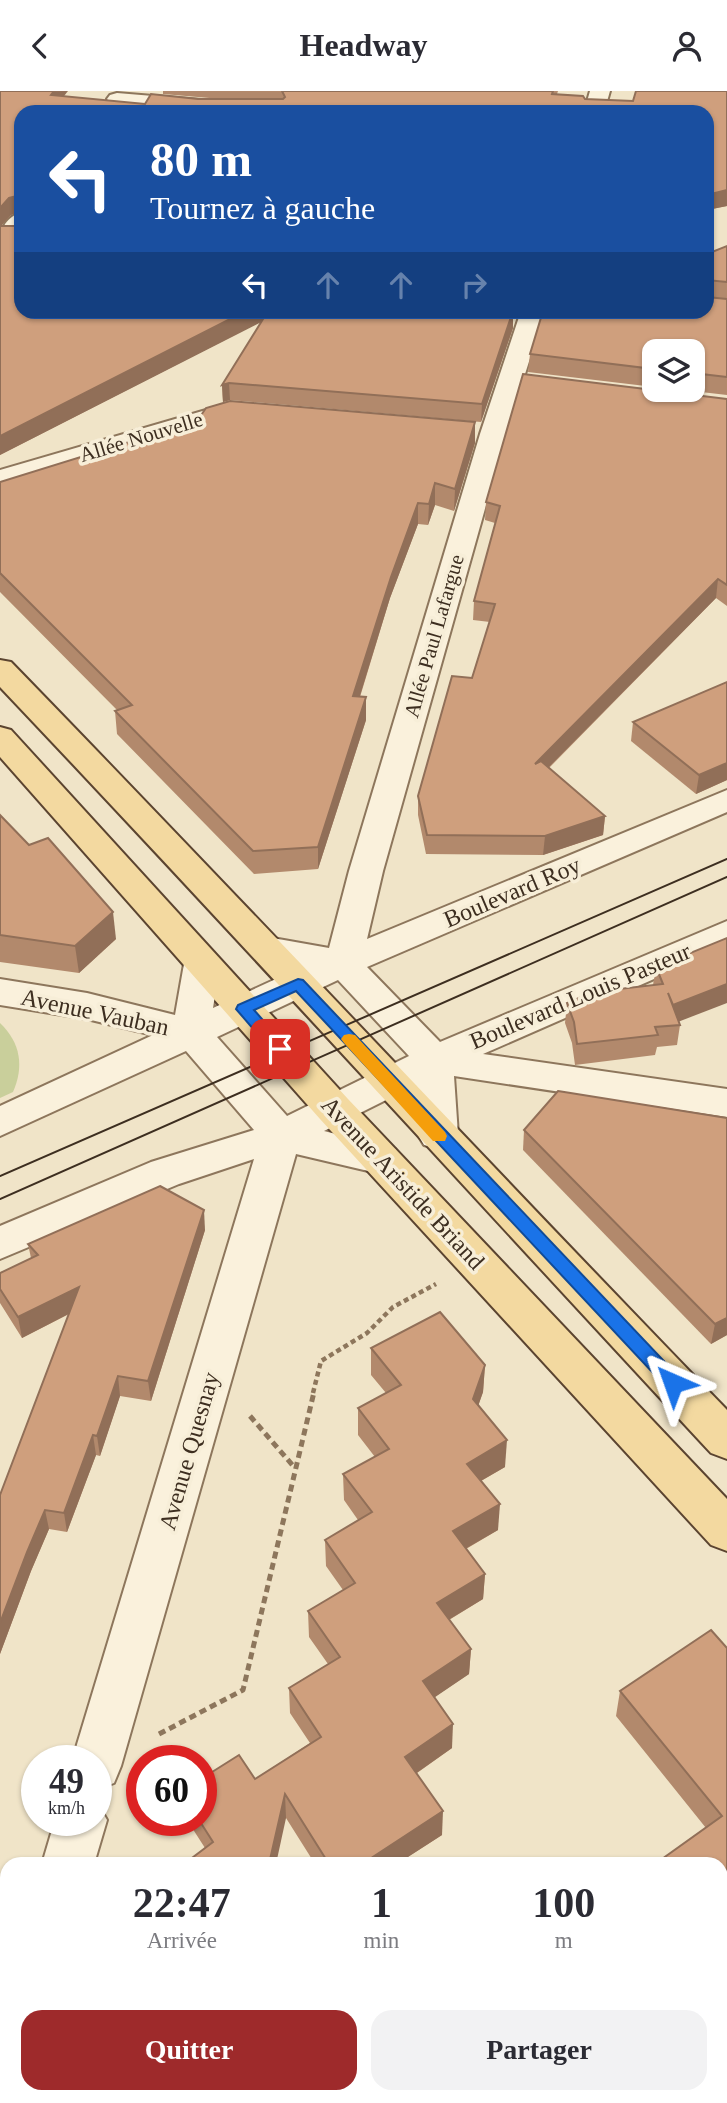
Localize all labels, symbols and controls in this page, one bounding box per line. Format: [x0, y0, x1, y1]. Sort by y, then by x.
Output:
icon: back [21, 27, 59, 65]
text: Headway [300, 27, 428, 63]
icon: person [668, 27, 706, 65]
text: 80 m [150, 132, 252, 187]
icon: left [35, 133, 126, 224]
text: Tournez à gauche [150, 190, 375, 226]
icon: left [236, 266, 274, 304]
icon: ahead [309, 266, 347, 304]
icon: ahead [382, 266, 420, 304]
icon: right [455, 266, 493, 304]
map controls [642, 339, 705, 402]
button: layers [642, 339, 705, 402]
street label: Allée Nouvelle [76, 407, 206, 467]
street label: Allée Paul Lafargue [399, 552, 469, 720]
street label: Boulevard Roy [440, 852, 584, 932]
street label: Boulevard Louis Pasteur [466, 938, 694, 1054]
street label: Avenue Vauban [19, 984, 171, 1040]
pin [250, 1019, 310, 1079]
icon: arrive [261, 1030, 299, 1068]
street label: Avenue Aristide Briand [316, 1091, 490, 1275]
position arrow [636, 1346, 710, 1420]
street label: Avenue Quesnay [154, 1369, 224, 1533]
speed limit sign: 60 [126, 1745, 217, 1836]
text: 49 [49, 1762, 84, 1801]
text: km/h [48, 1798, 85, 1818]
text: 22:47 [133, 1880, 231, 1926]
text: 1 [371, 1880, 392, 1926]
text: 100 [532, 1880, 595, 1926]
text: Arrivée [147, 1928, 217, 1953]
text: min [364, 1928, 399, 1953]
text: m [555, 1928, 573, 1953]
button: Quitter [21, 2010, 357, 2090]
button: Partager [371, 2010, 707, 2090]

